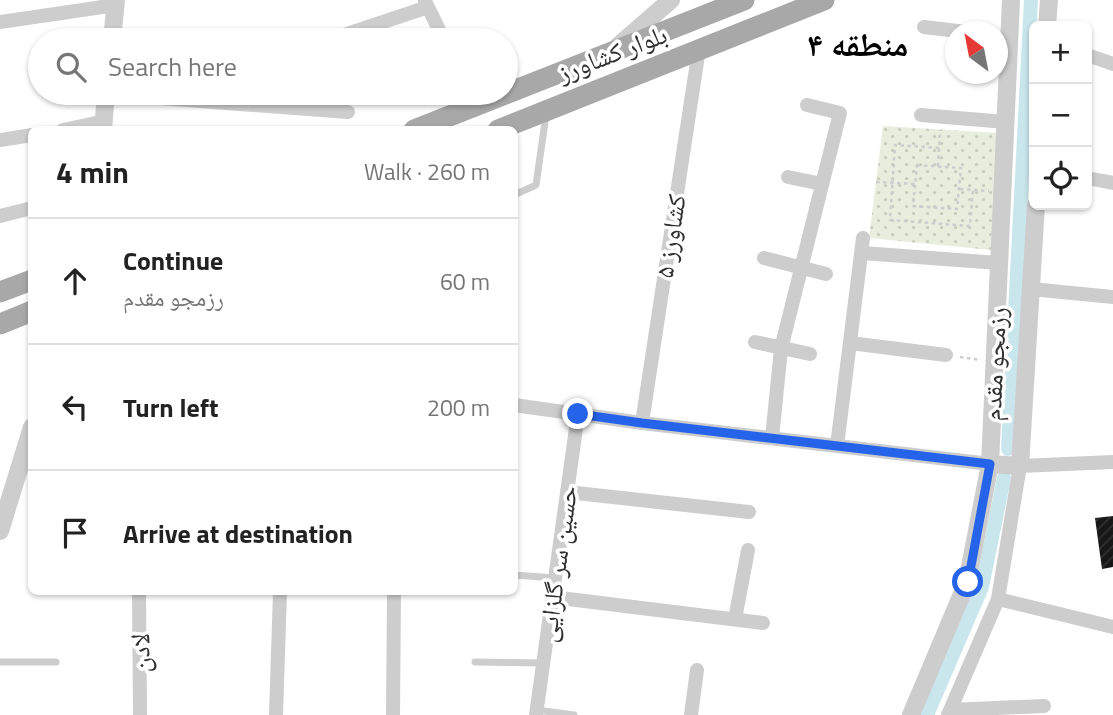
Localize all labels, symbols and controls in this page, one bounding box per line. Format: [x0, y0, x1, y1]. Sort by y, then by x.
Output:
street label: بلوار کشاورز [551, 14, 672, 92]
district label: منطقه ۴ [808, 19, 908, 69]
north arrow [945, 21, 1008, 84]
map controls [1029, 21, 1092, 210]
button: + [1029, 21, 1092, 84]
search box [28, 28, 518, 105]
text: Search here [108, 47, 237, 86]
icon: search [52, 48, 90, 86]
button: − [1029, 84, 1092, 147]
button: locate [1029, 147, 1092, 210]
text: 4 min [56, 149, 129, 195]
text: Walk · 260 m [364, 154, 490, 189]
street label: کشاورز ۵ [644, 191, 696, 281]
text: Continue [123, 241, 223, 280]
icon: ahead [56, 262, 94, 300]
text: 60 m [440, 264, 490, 299]
text: رزمجو مقدم [123, 280, 224, 315]
street label: رزمجو مقدم [972, 306, 1016, 422]
icon: left [56, 388, 94, 426]
text: Turn left [123, 388, 218, 427]
text: 200 m [427, 390, 490, 425]
route end [562, 398, 593, 429]
street label: حسین سر گلزایی [527, 483, 587, 645]
icon: arrive [56, 514, 94, 552]
text: Arrive at destination [123, 514, 353, 553]
route start [952, 566, 983, 597]
street label: لادن [120, 633, 160, 673]

